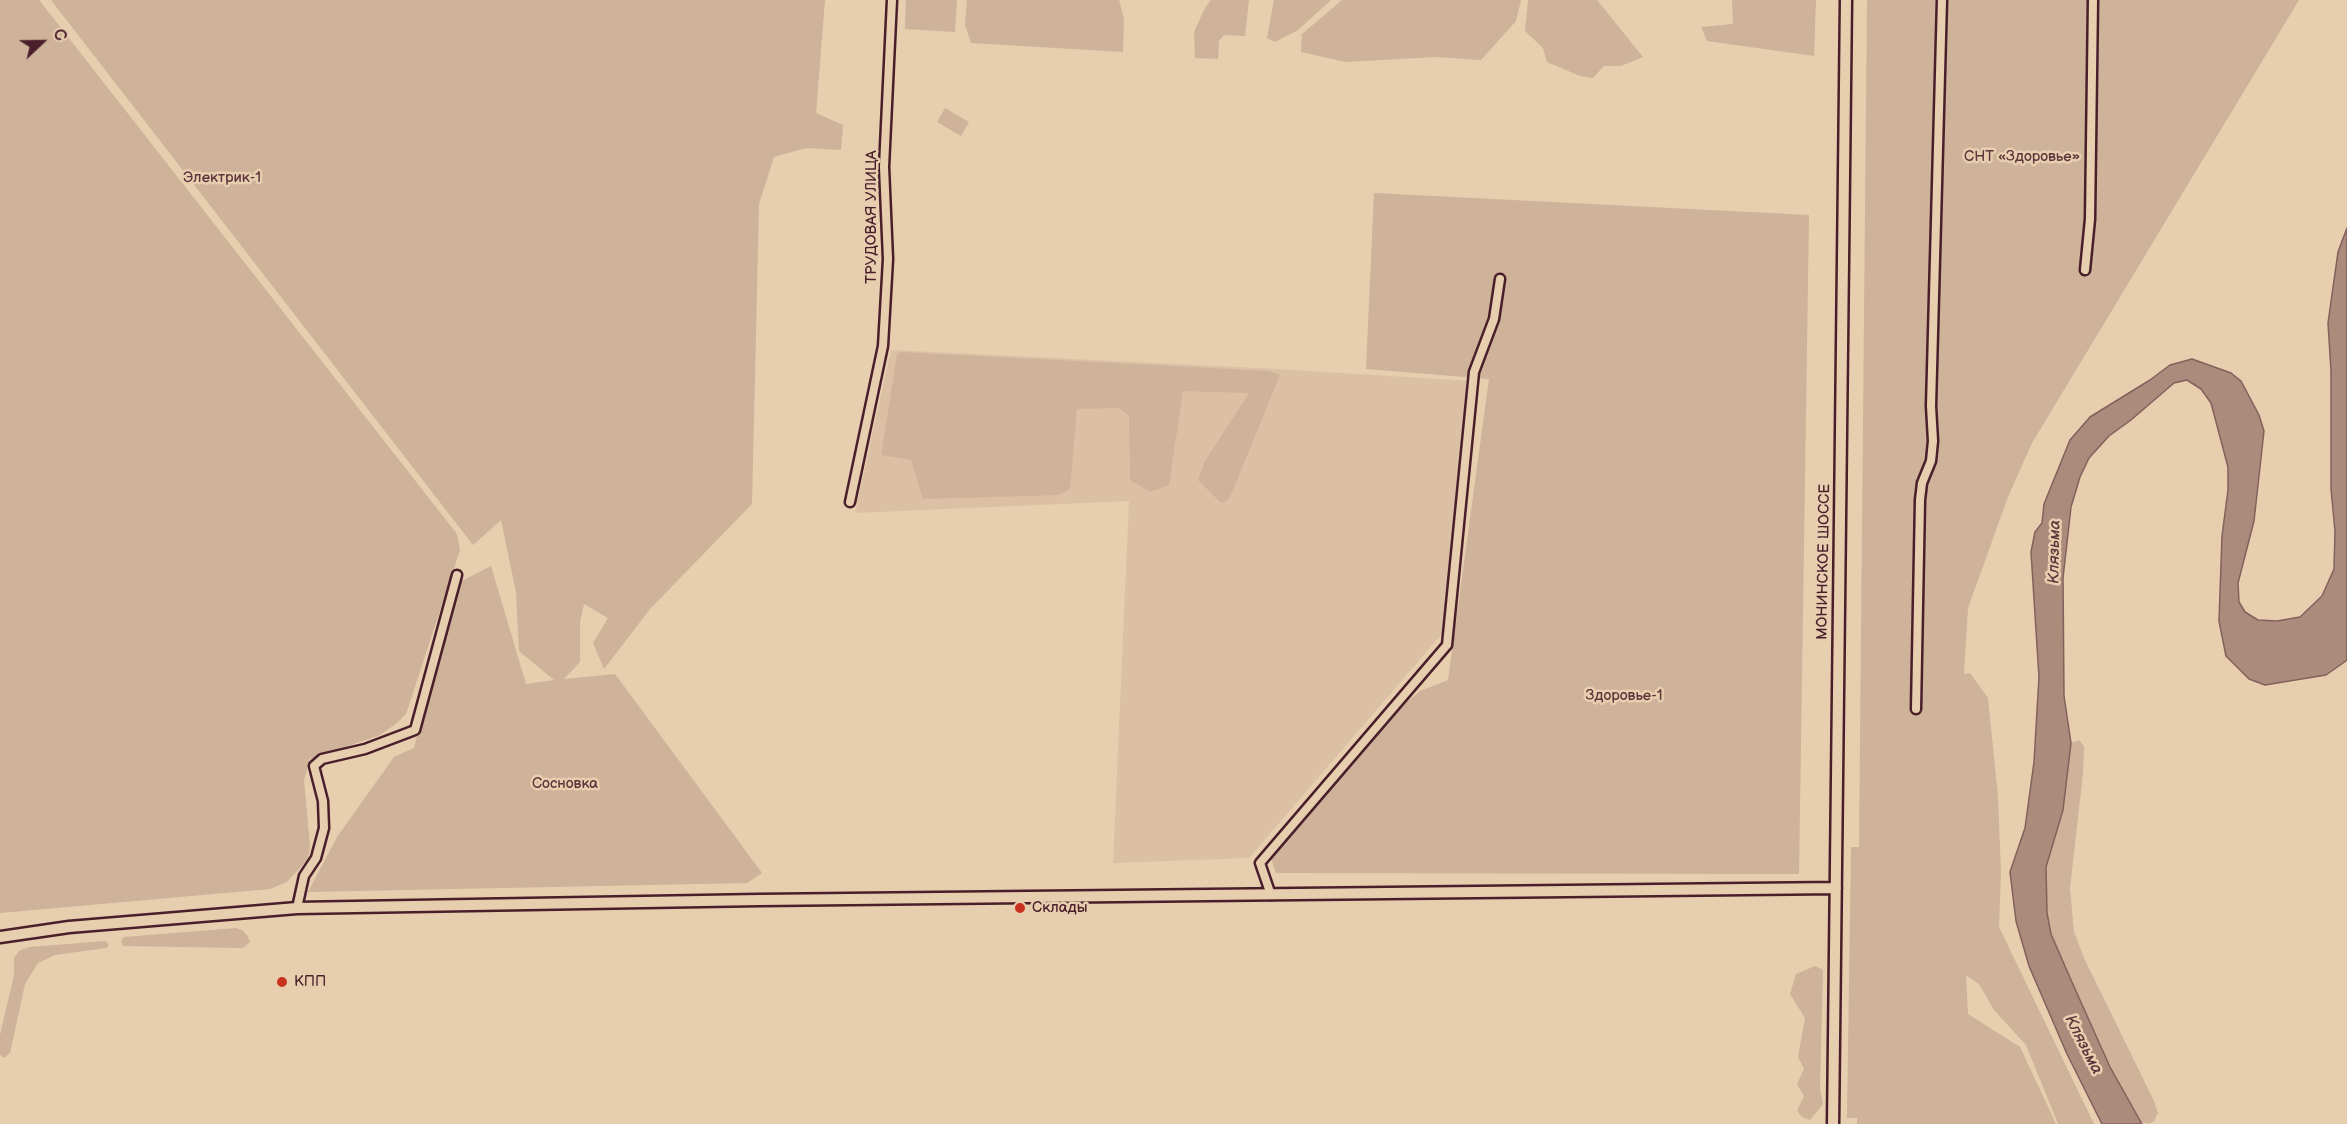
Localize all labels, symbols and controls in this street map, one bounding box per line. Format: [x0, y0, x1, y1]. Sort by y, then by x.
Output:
north arrow [12, 12, 72, 72]
text: С [48, 26, 70, 44]
park label: СНТ «Здоровье» [1964, 148, 2080, 166]
street label: ТРУДОВАЯ УЛИЦА [863, 150, 881, 284]
park label: Электрик-1 [183, 169, 261, 187]
street label: МОНИНСКОЕ ШОССЕ [1814, 484, 1834, 640]
water label: Клязьма [2045, 520, 2065, 584]
park label: Здоровье-1 [1586, 687, 1662, 705]
park label: Сосновка [532, 775, 598, 793]
place label: Склады [1032, 899, 1087, 917]
marker: Склады [1013, 901, 1027, 915]
place label: КПП [294, 973, 326, 991]
marker: КПП [275, 975, 289, 989]
water label: Клязьма [2060, 1012, 2106, 1078]

